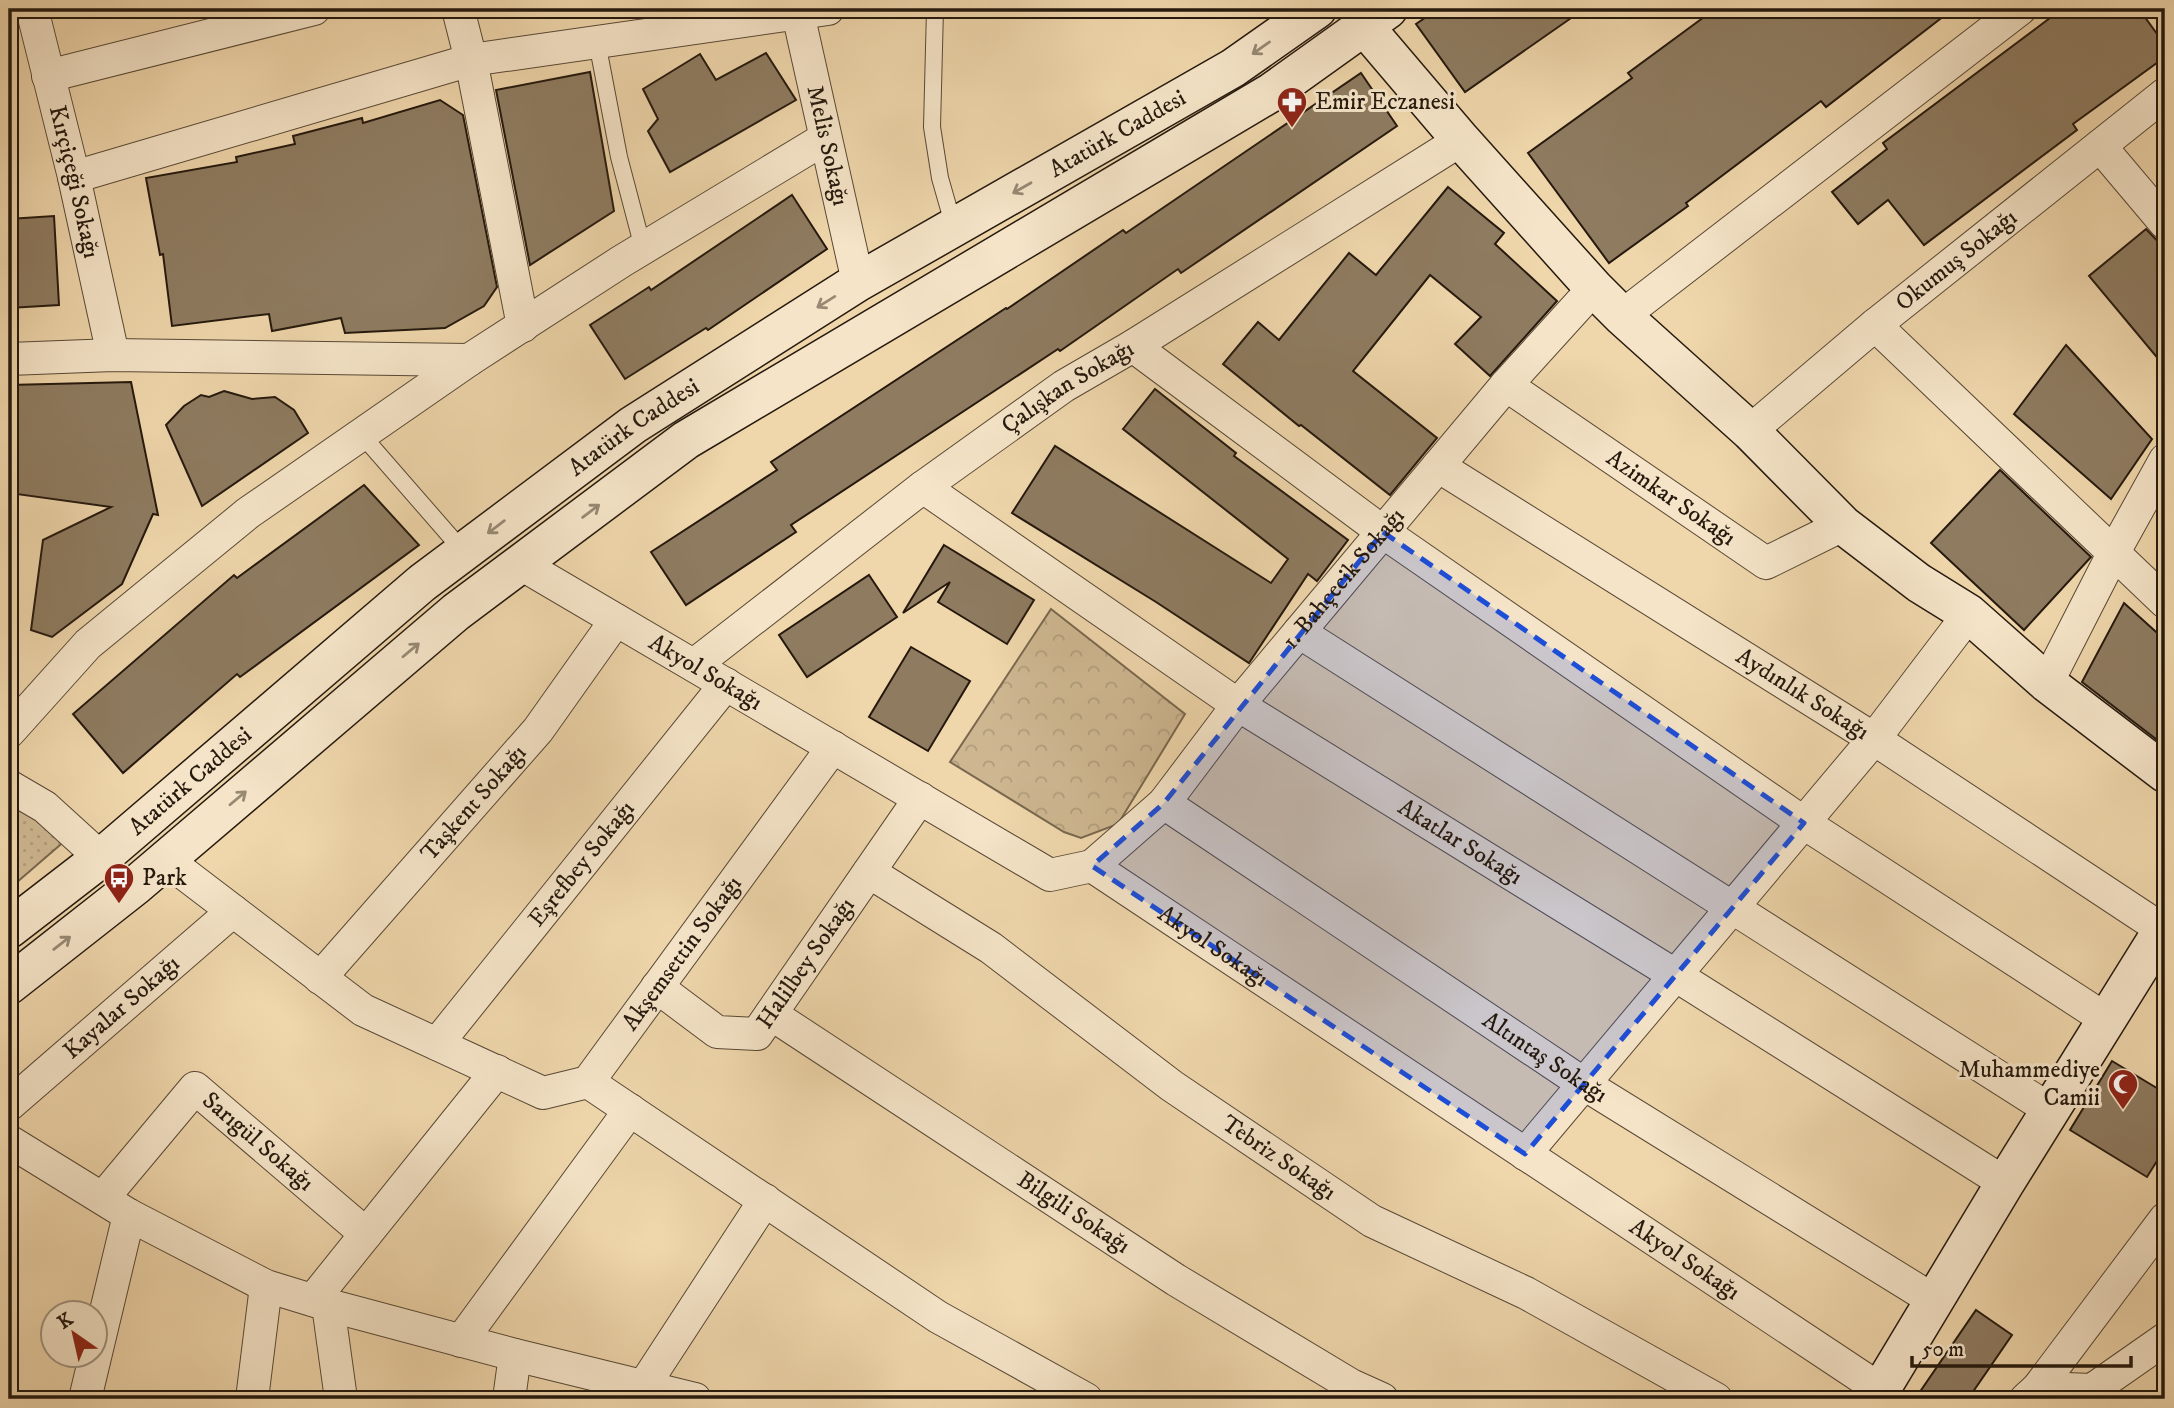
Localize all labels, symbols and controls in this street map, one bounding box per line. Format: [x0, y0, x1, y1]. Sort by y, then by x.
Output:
one-way arrow [1252, 41, 1271, 55]
street label: Melis Sokağı [800, 83, 856, 209]
street label: Atatürk Caddesi [1044, 83, 1191, 185]
pharmacy icon: Emir Eczanesi [1275, 85, 1309, 129]
place label: Emir Eczanesi [1315, 87, 1455, 117]
street label: Kırçiçeği Sokağı [42, 102, 106, 261]
one-way arrow [1013, 181, 1033, 195]
street label: Okumuş Sokağı [1890, 203, 2023, 318]
one-way arrow [816, 296, 836, 310]
street label: Çalışkan Sokağı [996, 334, 1139, 441]
street label: Atatürk Caddesi [563, 372, 705, 483]
street label: Azimkar Sokağı [1601, 443, 1742, 553]
street label: 1. Bahçecik Sokağı [1276, 502, 1411, 656]
one-way arrow [581, 504, 600, 519]
one-way arrow [488, 519, 506, 534]
street label: Akyol Sokağı [643, 627, 768, 717]
street label: Aydınlık Sokağı [1730, 641, 1875, 747]
one-way arrow [402, 643, 420, 659]
street label: Atatürk Caddesi [123, 720, 258, 842]
street label: Taşkent Sokağı [415, 739, 533, 867]
one-way arrow [228, 790, 246, 806]
street label: Akatlar Sokağı [1392, 792, 1528, 892]
street label: Eşrefbey Sokağı [522, 795, 641, 933]
bus stop icon: Park [102, 861, 136, 905]
place label: Park [142, 863, 187, 893]
street label: Akşemsettin Sokağı [616, 870, 749, 1037]
street label: Halilbey Sokağı [750, 892, 862, 1035]
street label: Akyol Sokağı [1152, 899, 1274, 994]
one-way arrow [53, 935, 71, 950]
street label: Kayalar Sokağı [57, 949, 186, 1066]
street label: Altıntaş Sokağı [1477, 1005, 1613, 1110]
place label: Muhammediye Camii [1959, 1055, 2100, 1113]
mosque icon: Muhammediye Camii [2106, 1067, 2140, 1111]
street label: Sarıgül Sokağı [196, 1086, 320, 1198]
street label: Tebriz Sokağı [1216, 1109, 1342, 1207]
street label: Bilgili Sokağı [1011, 1165, 1136, 1261]
street label: Akyol Sokağı [1624, 1212, 1746, 1307]
north arrow [38, 1300, 108, 1370]
text: K [53, 1308, 78, 1334]
scale bar [1912, 1324, 2130, 1368]
text: 50 m [1922, 1337, 1964, 1363]

